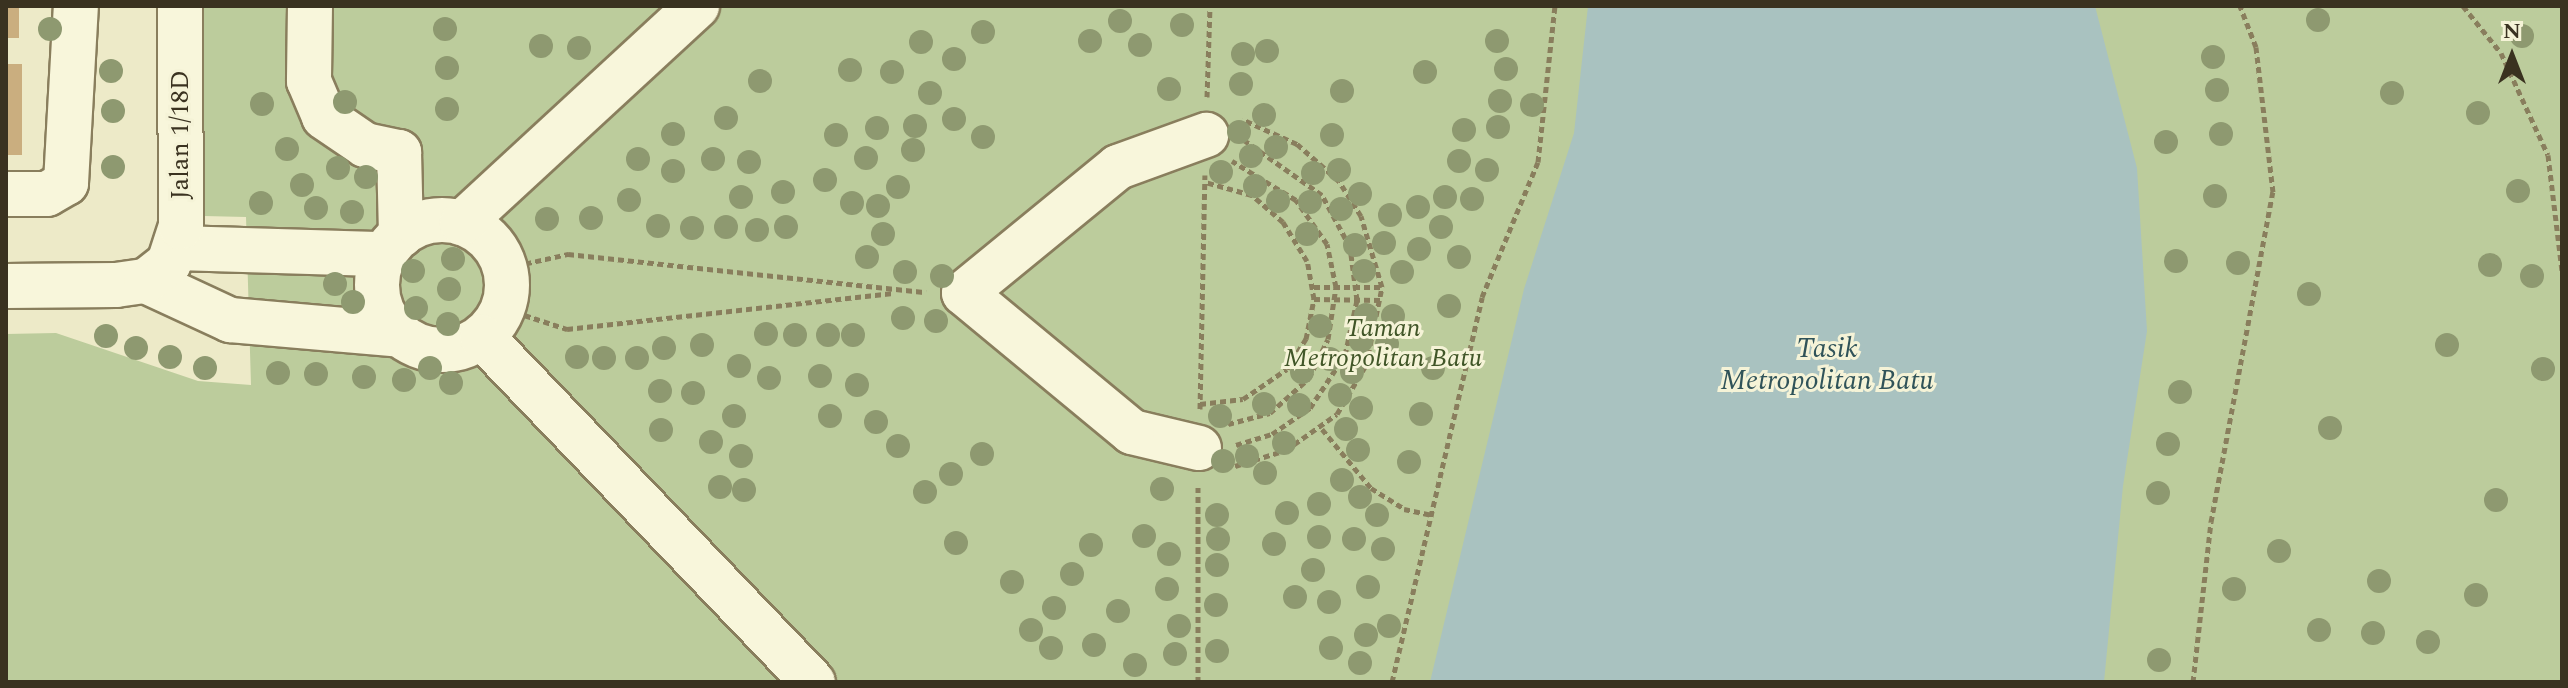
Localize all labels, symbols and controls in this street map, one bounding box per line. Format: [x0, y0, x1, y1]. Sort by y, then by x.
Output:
text: N [2503, 15, 2521, 48]
north arrow [2472, 16, 2552, 96]
street label: Jalan 1/18D [165, 70, 197, 200]
park label: Taman Metropolitan Batu [1284, 313, 1482, 374]
water label: Tasik Metropolitan Batu [1720, 332, 1934, 398]

